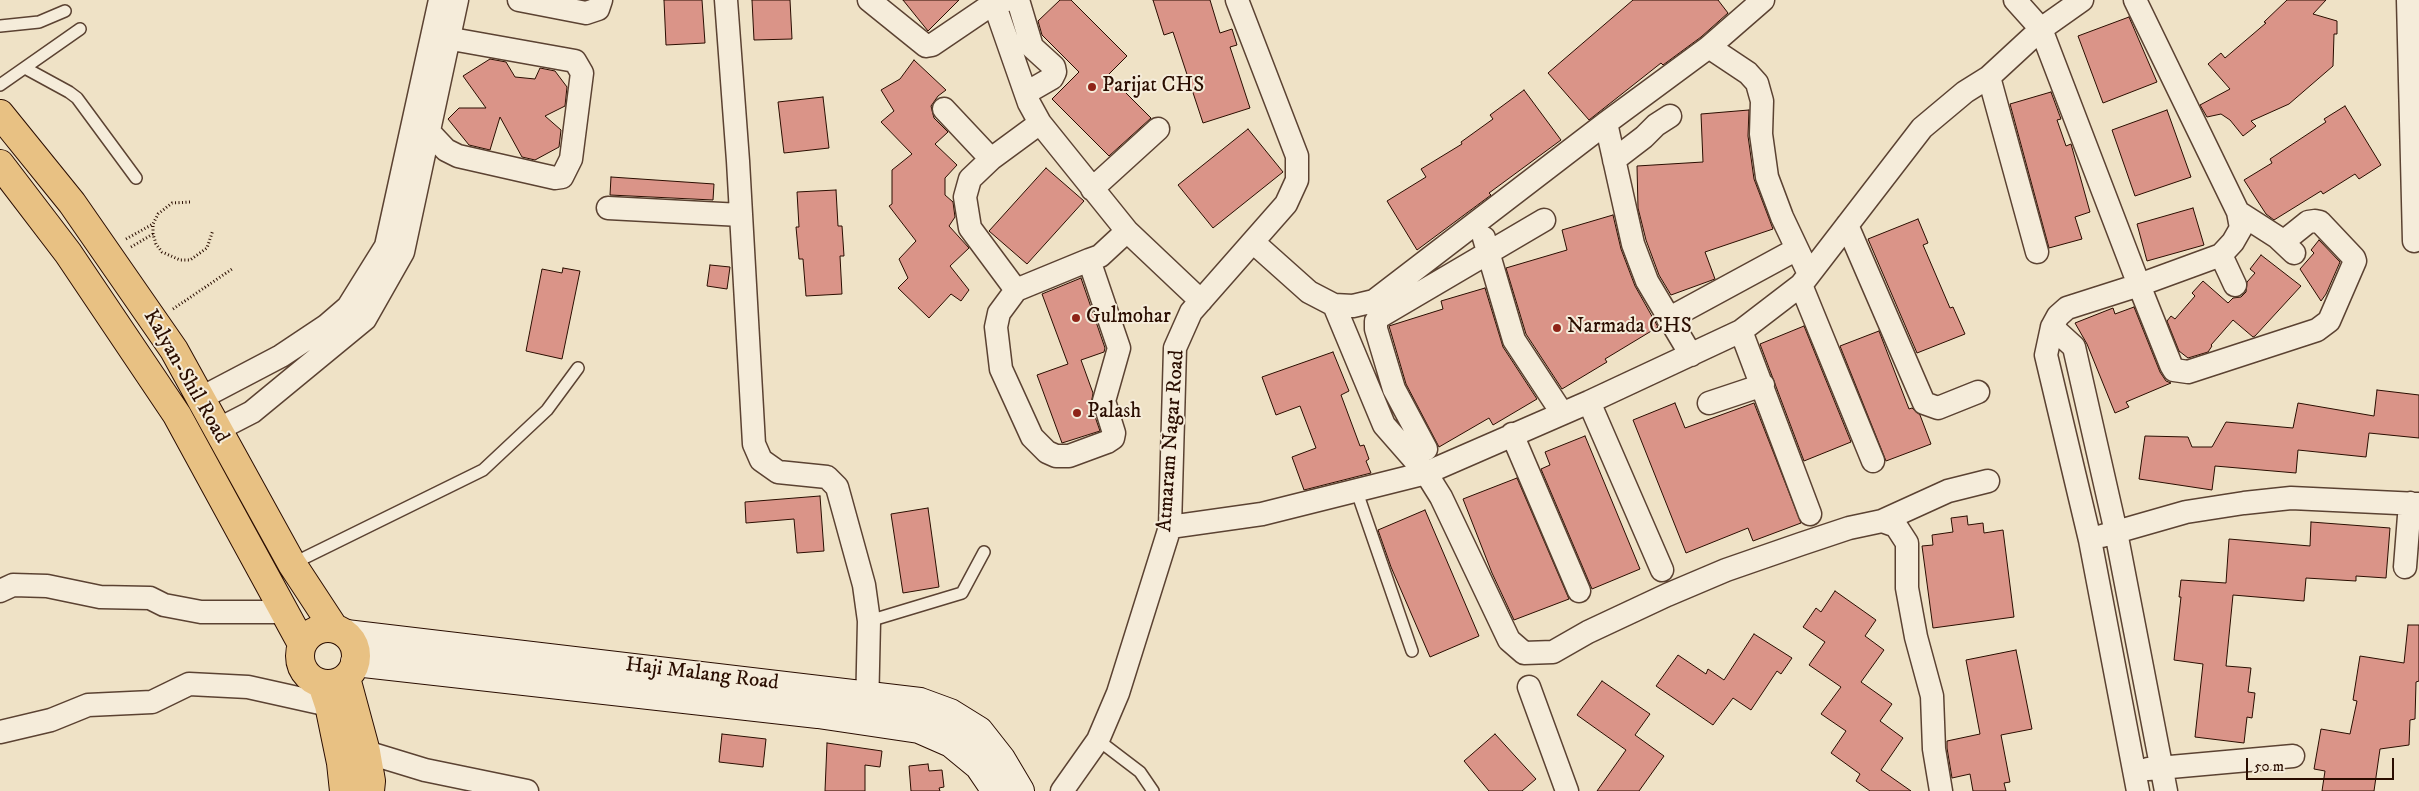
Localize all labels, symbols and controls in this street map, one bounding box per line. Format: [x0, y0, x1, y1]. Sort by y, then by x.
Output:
place label: Parijat CHS [1102, 74, 1204, 100]
marker: Parijat CHS [1086, 81, 1098, 93]
place label: Gulmohar [1086, 305, 1171, 331]
street label: Kalyan-Shil Road [137, 306, 233, 448]
marker: Gulmohar [1070, 312, 1082, 324]
place label: Narmada CHS [1567, 315, 1692, 341]
marker: Narmada CHS [1551, 322, 1563, 334]
street label: Atmaram Nagar Road [1153, 349, 1191, 533]
place label: Palash [1087, 400, 1141, 426]
marker: Palash [1071, 407, 1083, 419]
street label: Haji Malang Road [624, 653, 780, 697]
scale bar [2249, 748, 2396, 780]
text: 50 m [2254, 757, 2284, 776]

